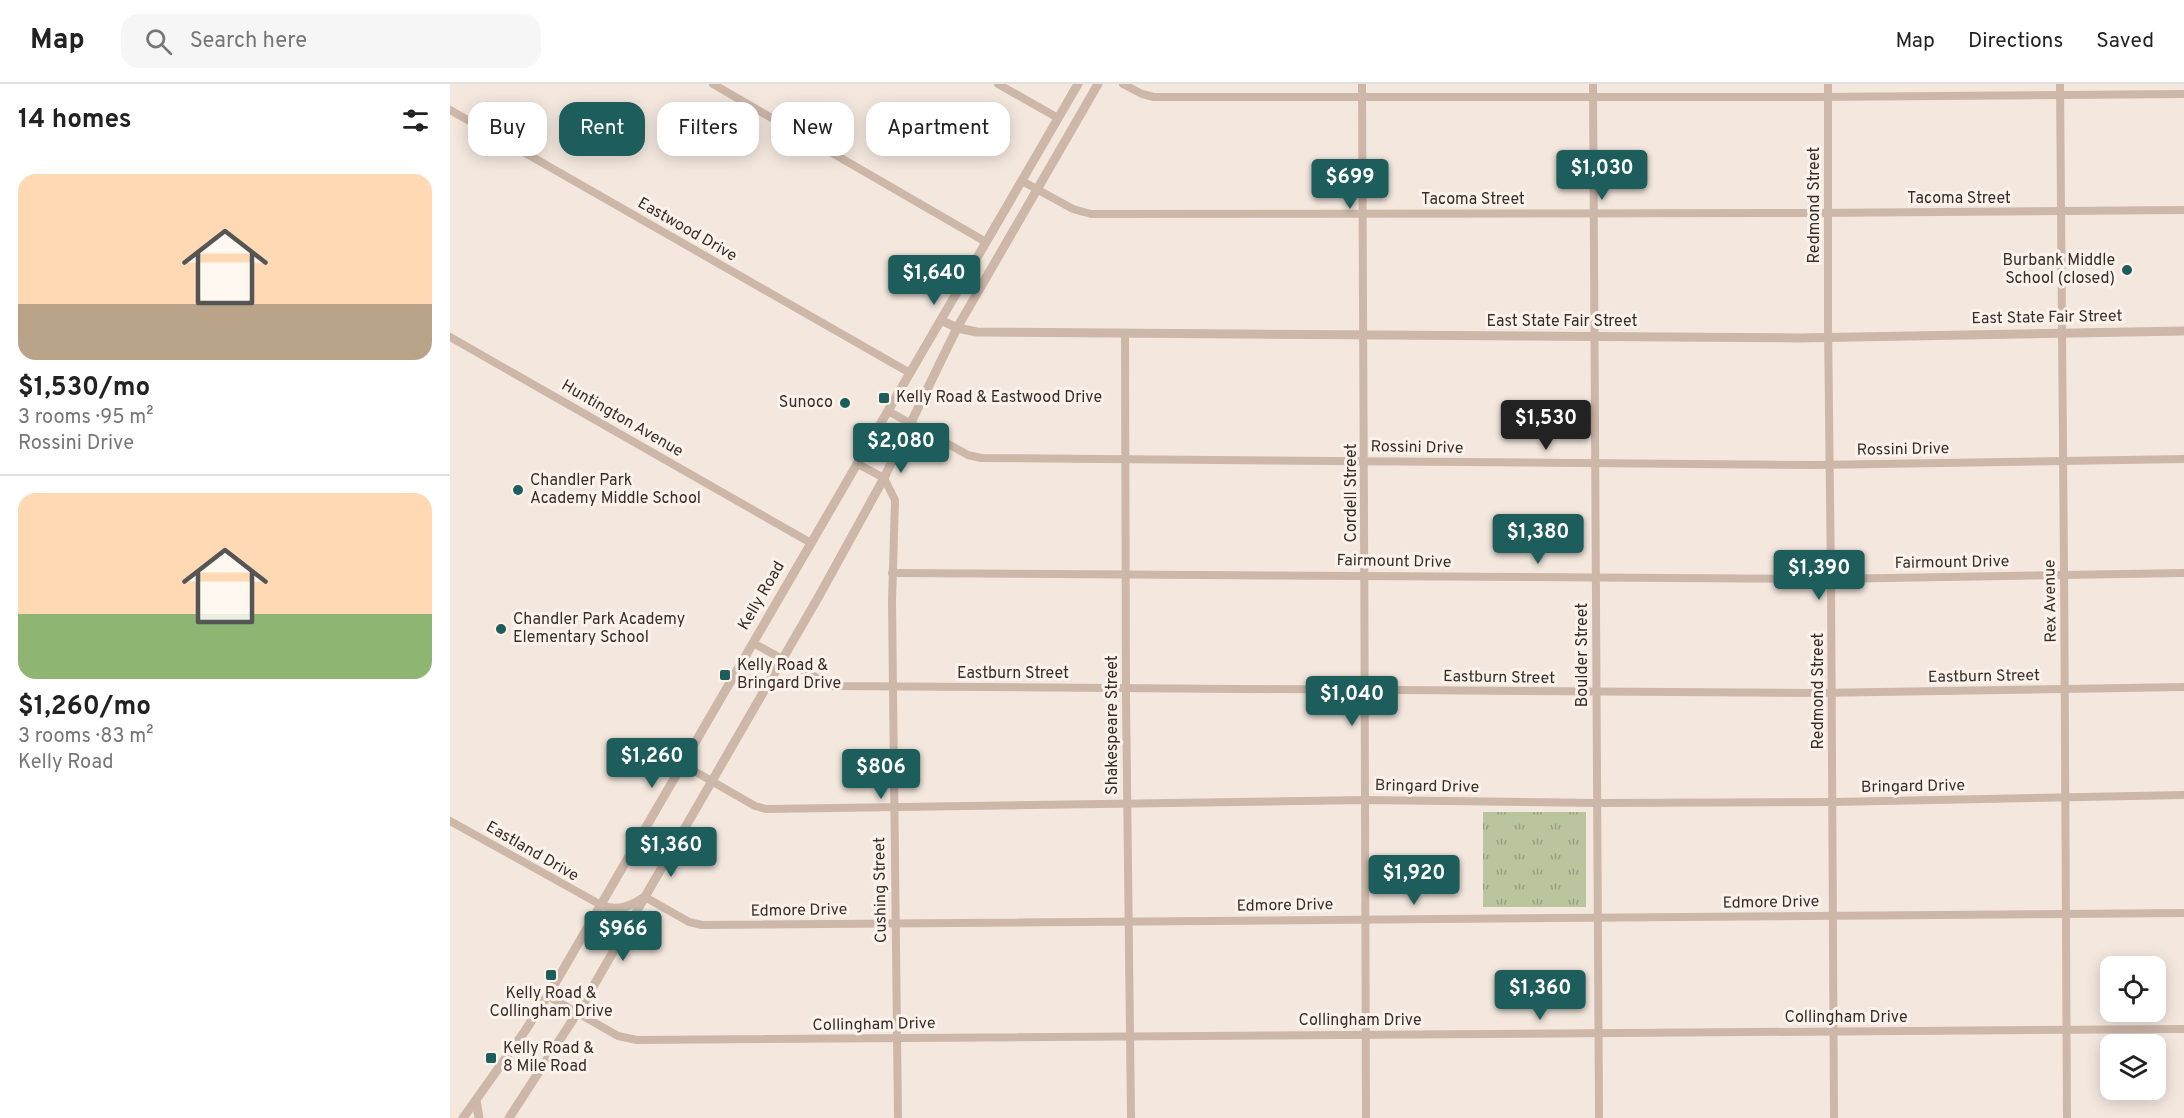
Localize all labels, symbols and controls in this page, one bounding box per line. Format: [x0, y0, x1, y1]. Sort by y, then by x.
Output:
search box [121, 14, 541, 68]
text: Map [30, 23, 85, 59]
icon: search [142, 25, 175, 58]
text: Search here [190, 28, 307, 55]
text: Map [1895, 28, 1935, 55]
text: Directions [1968, 28, 2063, 55]
text: Saved [2096, 28, 2154, 55]
chip: Buy [468, 102, 547, 156]
chip: Rent [559, 102, 645, 156]
chip: Filters [657, 102, 759, 156]
chip: New [771, 102, 854, 156]
chip: Apartment [866, 102, 1010, 156]
text: 14 homes [18, 104, 132, 137]
icon: filters [399, 104, 432, 137]
street label: Redmond Street [1805, 147, 1825, 263]
pin: $1,030 [1553, 150, 1651, 201]
text: $1,030 [1570, 156, 1634, 182]
pin: $699 [1314, 159, 1386, 210]
text: $699 [1326, 165, 1374, 191]
street label: Tacoma Street [1907, 189, 2011, 209]
street label: Tacoma Street [1421, 190, 1525, 210]
street label: Eastwood Drive [634, 194, 740, 266]
icon: home [171, 213, 279, 321]
place label: Burbank Middle School (closed) [2002, 251, 2115, 289]
pin: $1,640 [885, 255, 983, 306]
text: $1,640 [902, 261, 966, 287]
marker: Burbank Middle School (closed) [2120, 263, 2134, 277]
street label: East State Fair Street [1971, 307, 2123, 329]
street label: East State Fair Street [1486, 312, 1638, 332]
text: $1,530/mo [18, 372, 150, 405]
street label: Huntington Avenue [557, 376, 687, 462]
place label: Kelly Road & Eastwood Drive [896, 388, 1102, 408]
marker: Kelly Road & Eastwood Drive [877, 391, 891, 405]
place label: Sunoco [779, 393, 833, 413]
marker: Sunoco [838, 396, 852, 410]
pin: $1,530 [1497, 400, 1595, 451]
text: 3 rooms · 95 m² [18, 405, 154, 431]
text: $1,530 [1515, 406, 1577, 432]
pin: $2,080 [852, 423, 950, 474]
text: $2,080 [867, 429, 935, 455]
text: Rossini Drive [18, 431, 134, 457]
street label: Rossini Drive [1370, 437, 1464, 459]
street label: Rossini Drive [1856, 439, 1950, 461]
street label: Cordell Street [1342, 444, 1362, 542]
place label: Chandler Park Academy Middle School [530, 471, 701, 509]
marker: Chandler Park Academy Middle School [511, 483, 525, 497]
pin: $1,380 [1489, 514, 1587, 565]
text: $1,380 [1507, 520, 1569, 546]
icon: home [171, 532, 279, 640]
pin: $1,390 [1770, 550, 1868, 601]
street label: Fairmount Drive [1337, 551, 1451, 573]
street label: Fairmount Drive [1895, 552, 2009, 574]
text: $1,390 [1788, 556, 1850, 582]
street label: Kelly Road [734, 558, 790, 634]
street label: Rex Avenue [2040, 559, 2062, 643]
street label: Boulder Street [1573, 603, 1593, 707]
place label: Chandler Park Academy Elementary School [513, 610, 685, 648]
marker: Chandler Park Academy Elementary School [494, 622, 508, 636]
street label: Redmond Street [1809, 633, 1829, 749]
street label: Shakespeare Street [1103, 655, 1123, 795]
place label: Kelly Road & Bringard Drive [737, 656, 841, 694]
street label: Eastburn Street [957, 664, 1069, 684]
street label: Eastburn Street [1928, 666, 2040, 688]
street label: Eastburn Street [1443, 667, 1555, 689]
marker: Kelly Road & Bringard Drive [718, 668, 732, 682]
pin: $1,040 [1303, 676, 1401, 727]
text: $1,040 [1320, 682, 1384, 708]
text: $1,260/mo [18, 691, 151, 724]
text: 3 rooms · 83 m² [18, 724, 153, 750]
pin: $1,260 [603, 738, 701, 789]
text: $1,260 [621, 744, 683, 770]
pin: $806 [845, 749, 917, 800]
text: Kelly Road [18, 750, 114, 776]
text: $806 [856, 755, 906, 781]
street label: Bringard Drive [1375, 776, 1479, 798]
street label: Bringard Drive [1861, 776, 1965, 798]
street label: Eastland Drive [482, 817, 582, 887]
pin: $1,360 [622, 827, 720, 878]
text: $1,360 [640, 833, 702, 859]
street label: Cushing Street [870, 837, 892, 943]
pin: $1,920 [1365, 855, 1463, 906]
text: $1,920 [1383, 861, 1445, 887]
street label: Edmore Drive [1722, 892, 1820, 914]
street label: Edmore Drive [1236, 895, 1334, 917]
street label: Edmore Drive [750, 900, 848, 922]
pin: $966 [587, 911, 659, 962]
text: $966 [599, 917, 647, 943]
map controls [2100, 956, 2166, 1100]
button: locate [2100, 956, 2166, 1022]
marker: Kelly Road & Collingham Drive [544, 968, 558, 982]
pin: $1,360 [1491, 970, 1589, 1021]
text: $1,360 [1509, 976, 1571, 1002]
place label: Kelly Road & Collingham Drive [490, 984, 613, 1022]
street label: Collingham Drive [1785, 1008, 1908, 1028]
street label: Collingham Drive [1299, 1011, 1422, 1031]
street label: Collingham Drive [812, 1014, 936, 1036]
button: layers [2100, 1034, 2166, 1100]
place label: Kelly Road & 8 Mile Road [503, 1039, 594, 1077]
marker: Kelly Road & 8 Mile Road [484, 1051, 498, 1065]

